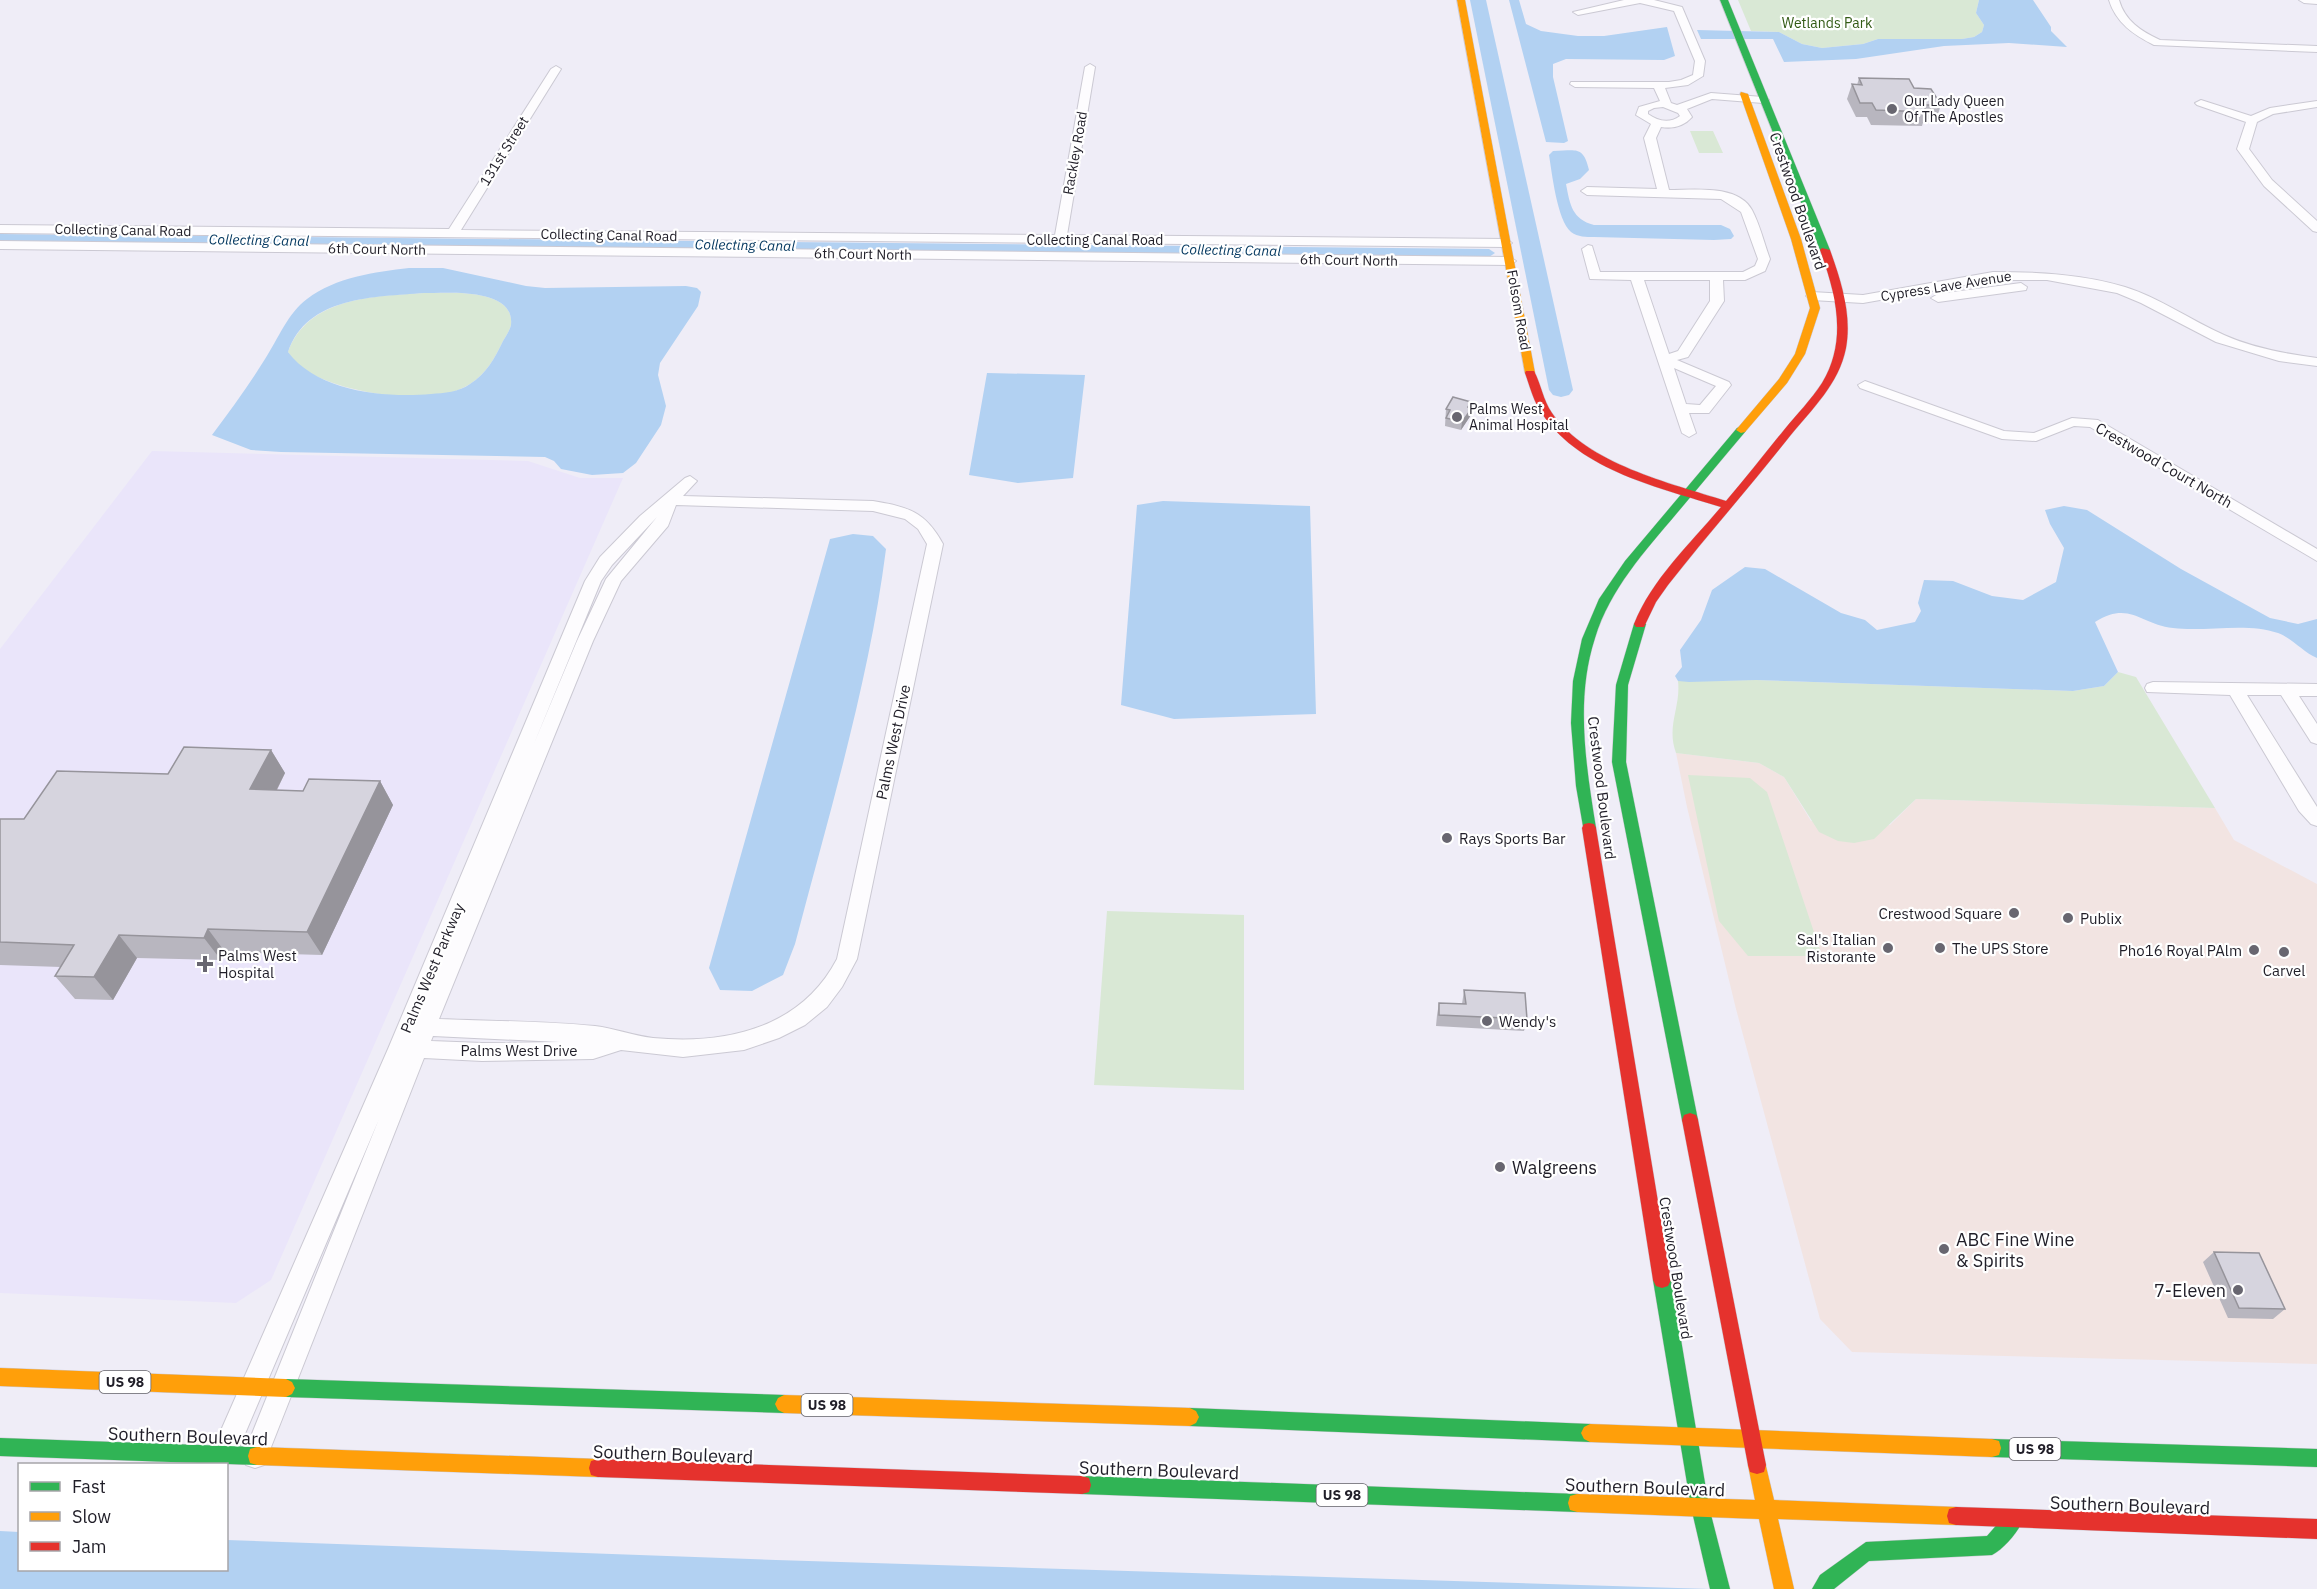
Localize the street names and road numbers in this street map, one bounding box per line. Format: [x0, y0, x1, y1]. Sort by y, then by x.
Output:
street label: Rackley Road [1059, 110, 1091, 196]
street label: 131st Street [476, 113, 532, 189]
street label: Crestwood Boulevard [1766, 130, 1830, 272]
street label: Collecting Canal Road [54, 220, 192, 240]
street label: Collecting Canal Road [540, 225, 678, 245]
street label: Collecting Canal Road [1027, 231, 1163, 249]
street label: 6th Court North [328, 239, 426, 259]
street label: 6th Court North [814, 244, 912, 264]
street label: 6th Court North [1300, 250, 1398, 270]
street label: Cypress Lave Avenue [1879, 267, 2013, 305]
street label: Folsom Road [1503, 268, 1535, 352]
street label: Crestwood Court North [2092, 418, 2236, 512]
street label: Palms West Drive [872, 683, 914, 801]
street label: Crestwood Boulevard [1584, 715, 1620, 861]
street label: Palms West Parkway [396, 900, 468, 1036]
street label: Palms West Drive [460, 1041, 578, 1060]
street label: Crestwood Boulevard [1655, 1195, 1697, 1341]
road number: US 98 [100, 1371, 150, 1393]
road number: US 98 [802, 1394, 852, 1416]
street label: Southern Boulevard [108, 1422, 268, 1450]
road number: US 98 [2010, 1438, 2060, 1460]
street label: Southern Boulevard [593, 1440, 753, 1468]
street label: Southern Boulevard [1079, 1456, 1239, 1484]
street label: Southern Boulevard [1565, 1473, 1725, 1501]
road number: US 98 [1316, 1484, 1368, 1506]
street label: Southern Boulevard [2050, 1491, 2210, 1519]

